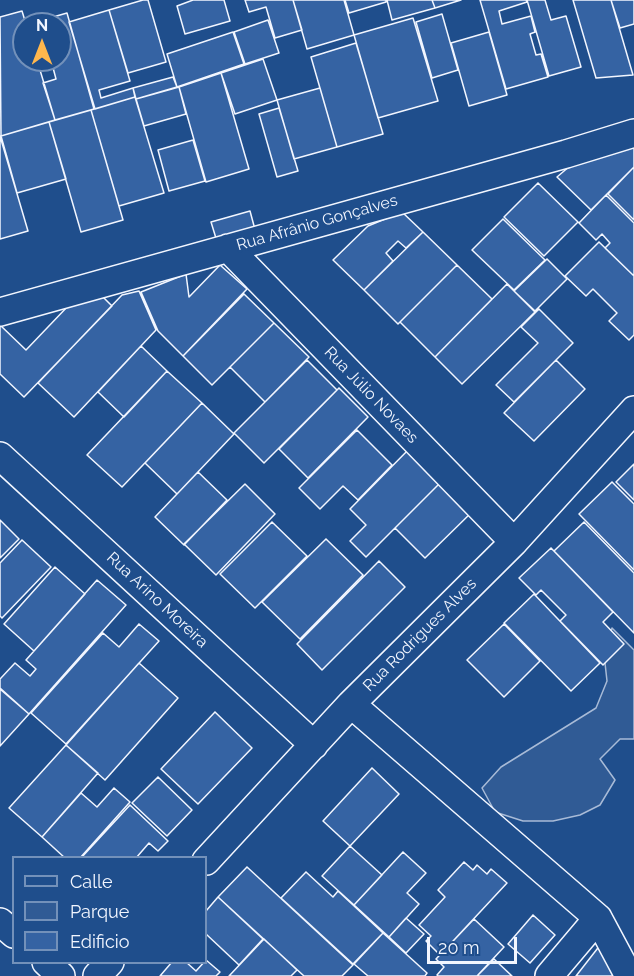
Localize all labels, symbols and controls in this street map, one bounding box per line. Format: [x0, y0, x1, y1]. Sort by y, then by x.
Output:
north arrow [12, 12, 72, 72]
text: N [36, 16, 48, 35]
street label: Rua Afrânio Gonçalves [234, 191, 400, 255]
street label: Rua Júlio Novaes [320, 343, 422, 447]
street label: Rua Arino Moreira [102, 548, 212, 652]
street label: Rua Rodrigues Alves [359, 574, 481, 696]
legend [12, 856, 207, 964]
text: Calle [70, 871, 113, 892]
text: Parque [70, 901, 129, 922]
scale bar [430, 925, 520, 963]
text: Edificio [70, 931, 129, 952]
text: 20 m [438, 937, 480, 958]

